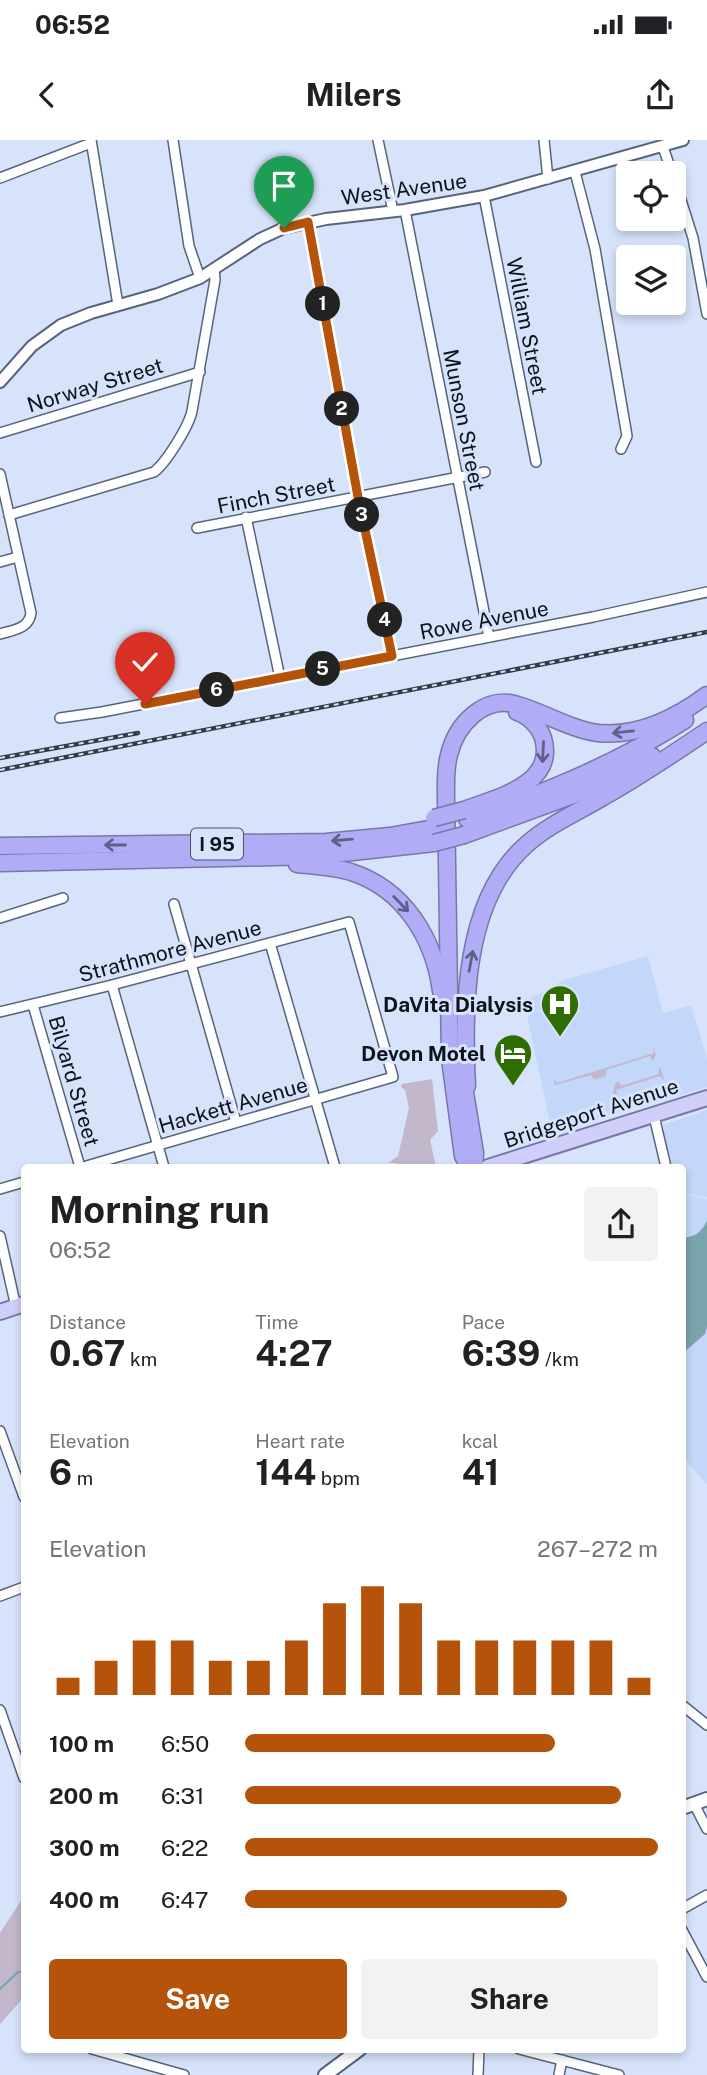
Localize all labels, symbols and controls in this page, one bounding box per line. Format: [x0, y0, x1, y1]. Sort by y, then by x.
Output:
text: 06:52 [35, 9, 110, 40]
icon: back [28, 76, 66, 114]
text: Milers [305, 76, 402, 113]
icon: share [641, 76, 679, 114]
pin [254, 156, 314, 228]
map controls [616, 161, 686, 315]
button: locate [616, 161, 686, 231]
icon: arrive [265, 167, 303, 205]
street label: West Avenue [340, 168, 468, 210]
button: layers [616, 245, 686, 315]
street label: William Street [501, 255, 553, 397]
pin: 1 [306, 286, 340, 322]
text: 1 [318, 292, 327, 314]
street label: Munson Street [438, 347, 490, 493]
street label: Norway Street [24, 352, 166, 418]
pin: 2 [324, 392, 360, 426]
text: 2 [335, 397, 348, 419]
street label: Finch Street [215, 471, 337, 519]
pin: 3 [344, 498, 380, 532]
text: 3 [355, 503, 368, 525]
street label: Rowe Avenue [417, 595, 551, 645]
pin: 4 [368, 602, 402, 638]
text: 4 [378, 608, 391, 630]
pin [115, 632, 175, 704]
icon: check [126, 643, 164, 681]
pin: 5 [306, 652, 340, 686]
text: 5 [316, 657, 329, 679]
pin: 6 [200, 672, 234, 708]
text: 6 [210, 678, 223, 700]
one-way arrow [612, 726, 635, 739]
one-way arrow [536, 740, 549, 763]
road number: I 95 [191, 828, 243, 860]
one-way arrow [331, 834, 354, 847]
one-way arrow [103, 838, 126, 852]
one-way arrow [393, 895, 410, 912]
street label: Strathmore Avenue [76, 915, 264, 987]
one-way arrow [465, 950, 479, 973]
hospital icon: DaVita Dialysis [539, 983, 581, 1038]
place label: DaVita Dialysis [383, 992, 533, 1017]
street label: Bilyard Street [43, 1013, 105, 1149]
hotel icon: Devon Motel [492, 1032, 534, 1087]
place label: Devon Motel [361, 1041, 486, 1066]
street label: Hackett Avenue [155, 1072, 311, 1138]
street label: Bridgeport Avenue [500, 1073, 682, 1153]
text: Morning run [49, 1187, 270, 1232]
button: share [584, 1187, 658, 1261]
text: 06:52 [49, 1236, 111, 1263]
text: Distance [49, 1311, 126, 1333]
text: Time [255, 1311, 299, 1333]
text: Pace [462, 1311, 505, 1333]
text: 0.67 [49, 1333, 125, 1374]
text: 4:27 [255, 1333, 333, 1374]
text: 6:39 [462, 1333, 540, 1374]
text: km [125, 1348, 157, 1370]
text: /km [540, 1348, 579, 1370]
text: Elevation [49, 1430, 130, 1452]
text: Heart rate [255, 1430, 345, 1452]
text: kcal [462, 1430, 498, 1452]
text: 6 [49, 1452, 72, 1493]
text: 144 [255, 1452, 316, 1493]
text: 41 [462, 1452, 500, 1493]
text: m [72, 1467, 93, 1489]
text: bpm [316, 1467, 360, 1489]
text: Elevation [49, 1535, 147, 1562]
text: 267–272 m [537, 1535, 658, 1562]
text: 100 m [49, 1730, 114, 1757]
text: 6:50 [161, 1730, 209, 1757]
text: 200 m [49, 1782, 119, 1809]
text: 6:31 [161, 1782, 204, 1809]
text: 300 m [49, 1834, 120, 1861]
text: 6:22 [161, 1834, 208, 1861]
text: 400 m [49, 1886, 119, 1913]
text: 6:47 [161, 1886, 209, 1913]
button: Save [49, 1959, 347, 2039]
button: Share [361, 1959, 658, 2039]

